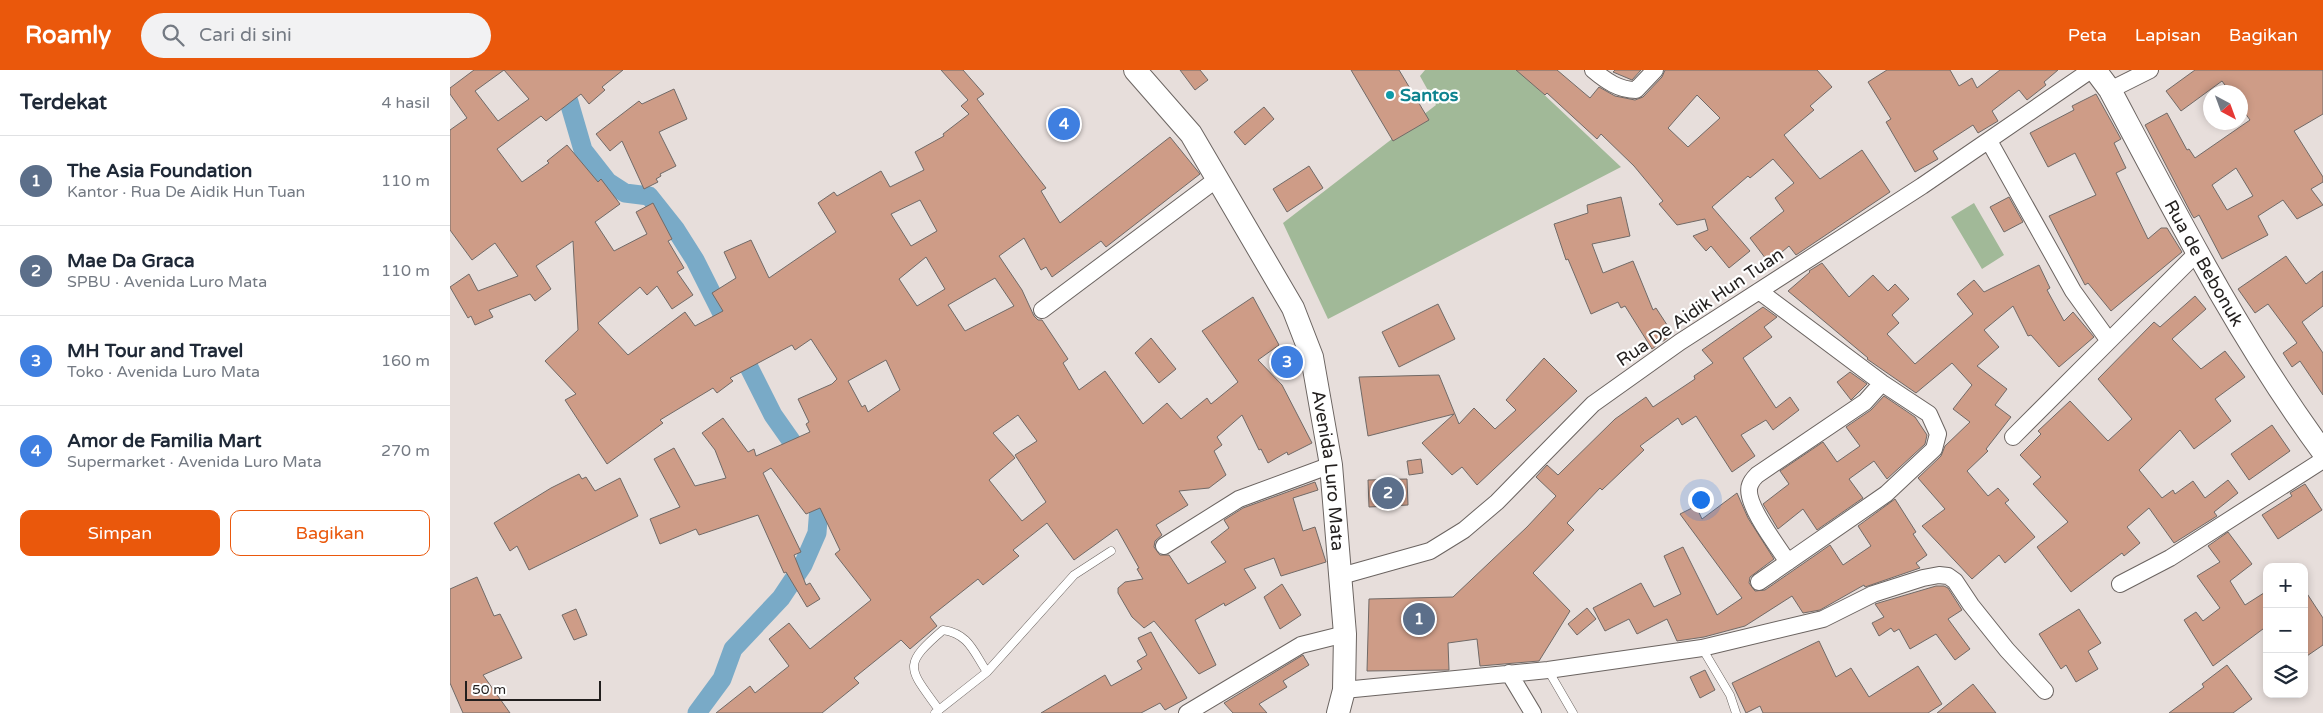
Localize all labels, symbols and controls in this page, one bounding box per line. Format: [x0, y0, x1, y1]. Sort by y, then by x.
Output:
search box [141, 13, 491, 58]
text: Roamly [25, 21, 111, 50]
icon: search [159, 21, 187, 49]
text: Cari di sini [199, 24, 292, 46]
text: Peta [2068, 24, 2107, 46]
text: Lapisan [2135, 24, 2201, 46]
text: Bagikan [2229, 24, 2298, 46]
place label: Santos [1400, 84, 1459, 106]
north arrow [2203, 85, 2248, 130]
marker: Santos [1384, 89, 1396, 101]
text: Terdekat [20, 90, 107, 115]
text: 4 hasil [381, 93, 430, 113]
pin: 4 [1048, 105, 1080, 143]
text: The Asia Foundation [67, 160, 252, 182]
text: 1 [31, 171, 41, 191]
text: 110 m [381, 171, 430, 191]
text: Kantor · Rua De Aidik Hun Tuan [67, 182, 305, 202]
street label: Rua de Bebonuk [2160, 196, 2249, 330]
street label: Rua De Aidik Hun Tuan [1612, 243, 1788, 371]
text: Mae Da Graca [67, 250, 195, 272]
text: 2 [31, 261, 41, 281]
text: 110 m [381, 261, 430, 281]
text: SPBU · Avenida Luro Mata [67, 272, 267, 292]
text: MH Tour and Travel [67, 340, 243, 362]
pin: 3 [1271, 343, 1303, 381]
text: 3 [31, 351, 41, 371]
text: 160 m [381, 351, 430, 371]
text: Toko · Avenida Luro Mata [67, 362, 260, 382]
street label: Avenida Luro Mata [1307, 388, 1349, 552]
text: Amor de Familia Mart [67, 430, 262, 452]
text: 4 [31, 441, 41, 461]
text: 270 m [381, 441, 430, 461]
text: Supermarket · Avenida Luro Mata [67, 452, 322, 472]
pin: 2 [1372, 474, 1404, 512]
your location [1688, 487, 1714, 513]
button: Simpan [20, 510, 220, 556]
button: Bagikan [230, 510, 430, 556]
map controls [2263, 563, 2308, 698]
button: + [2263, 563, 2308, 608]
pin: 1 [1403, 600, 1435, 638]
button: − [2263, 608, 2308, 653]
button: layers [2263, 653, 2308, 698]
scale bar [465, 678, 601, 701]
text: 50 m [472, 681, 506, 698]

